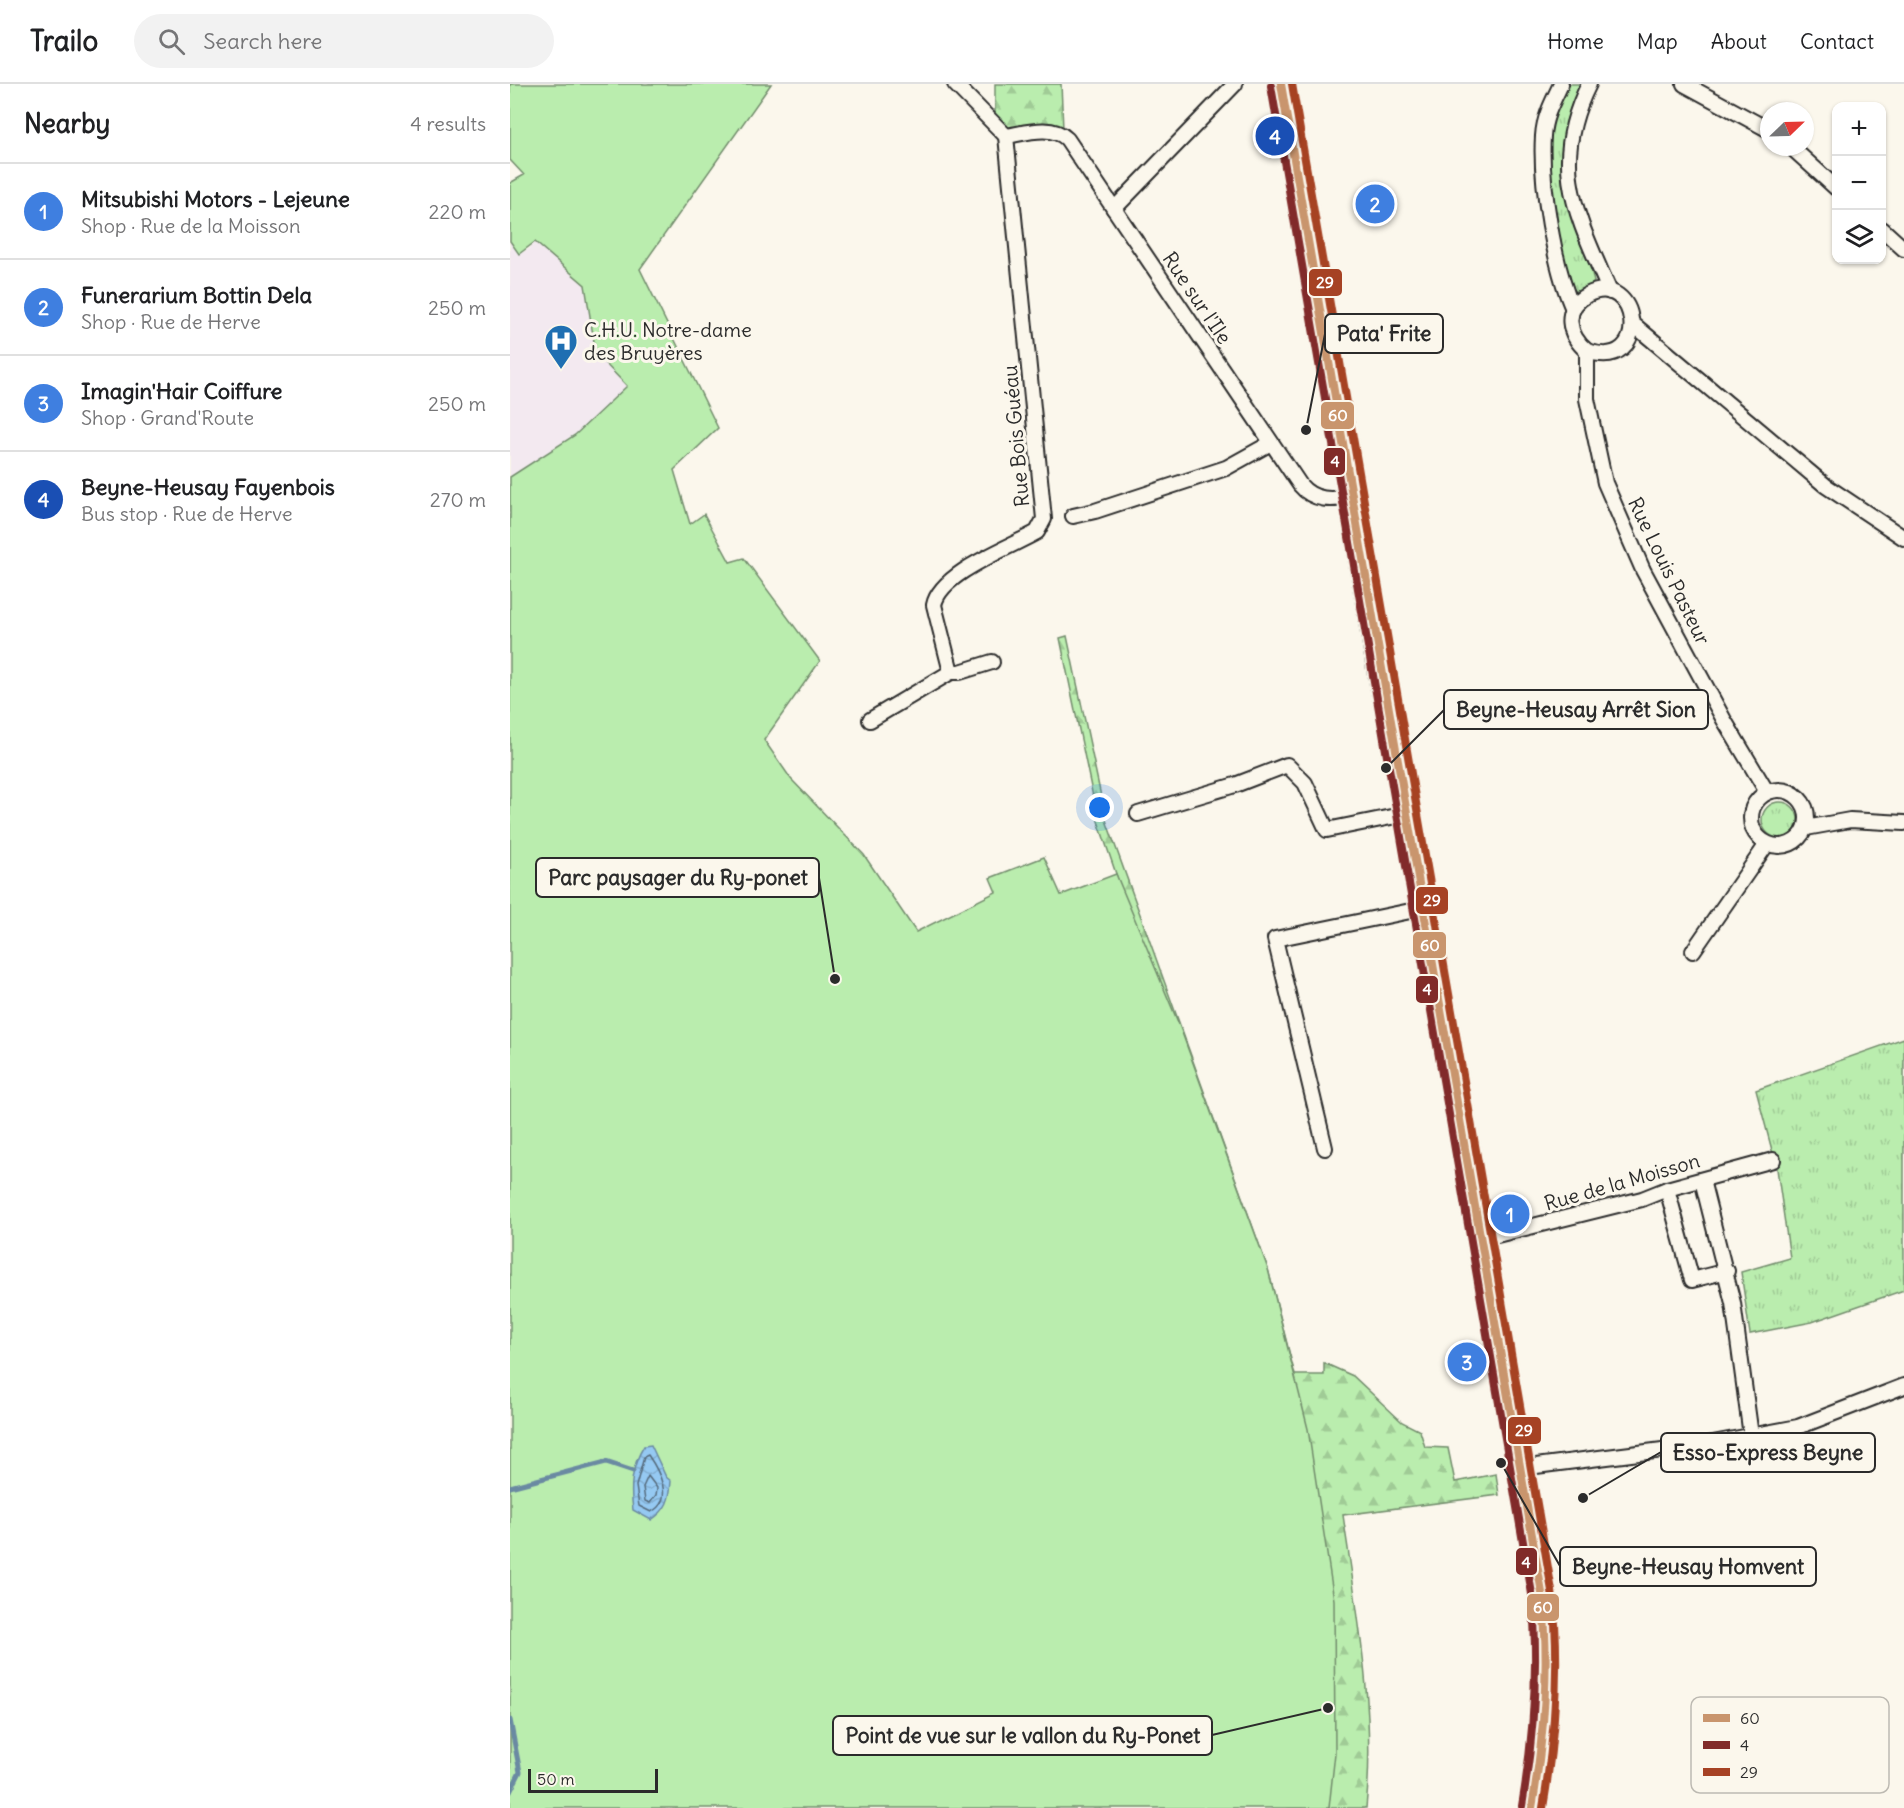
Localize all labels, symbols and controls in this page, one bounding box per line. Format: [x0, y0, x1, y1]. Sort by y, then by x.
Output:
search box [134, 14, 554, 68]
text: Trailo [30, 23, 98, 59]
icon: search [155, 25, 188, 58]
text: Search here [203, 27, 322, 55]
text: Home [1547, 28, 1604, 55]
text: Map [1637, 28, 1678, 55]
text: About [1711, 28, 1767, 55]
text: Contact [1800, 28, 1874, 55]
north arrow [1760, 102, 1814, 156]
map controls [1832, 102, 1886, 264]
button: + [1832, 102, 1886, 156]
text: Nearby [24, 107, 110, 140]
text: 4 results [410, 111, 486, 136]
pin: 4 [1256, 113, 1294, 158]
button: − [1832, 156, 1886, 210]
pin: 2 [1356, 182, 1394, 226]
text: Mitsubishi Motors - Lejeune [81, 185, 350, 213]
text: 1 [40, 199, 47, 224]
text: 220 m [429, 199, 486, 224]
button: layers [1832, 210, 1886, 264]
text: Shop · Rue de la Moisson [81, 213, 301, 238]
street label: Rue sur l'Ile [1158, 247, 1237, 349]
line badge: 29 [1308, 268, 1343, 297]
text: 29 [1316, 272, 1334, 292]
text: Funerarium Bottin Dela [81, 281, 312, 309]
text: 2 [38, 295, 49, 320]
text: 250 m [428, 295, 486, 320]
text: Shop · Rue de Herve [81, 309, 261, 334]
callout: Pata' Frite [1325, 314, 1443, 353]
place label: C.H.U. Notre-dame des Bruyères [584, 317, 752, 365]
text: Pata' Frite [1337, 320, 1431, 347]
hospital icon: C.H.U. Notre-dame des Bruyères [543, 323, 579, 370]
street label: Rue Bois Guéau [997, 364, 1034, 508]
text: Imagin'Hair Coiffure [81, 377, 282, 405]
text: 3 [38, 391, 49, 416]
text: 250 m [428, 391, 486, 416]
line badge: 60 [1320, 401, 1355, 430]
text: Shop · Grand'Route [81, 405, 254, 430]
text: 60 [1328, 405, 1348, 425]
line badge: 4 [1323, 447, 1346, 476]
text: 4 [1330, 451, 1340, 471]
text: Beyne-Heusay Fayenbois [81, 473, 335, 501]
text: 4 [38, 487, 49, 512]
text: 270 m [430, 487, 486, 512]
street label: Rue Louis Pasteur [1623, 493, 1716, 649]
text: Bus stop · Rue de Herve [81, 501, 293, 526]
callout: Beyne-Heusay Arrêt Sion [1444, 690, 1708, 729]
text: Beyne-Heusay Arrêt Sion [1456, 696, 1696, 723]
your location [1085, 793, 1114, 822]
callout: Parc paysager du Ry-ponet [536, 858, 819, 897]
text: Parc paysager du Ry-ponet [548, 864, 809, 891]
line badge: 29 [1415, 886, 1449, 915]
text: 29 [1423, 890, 1441, 910]
line badge: 60 [1412, 931, 1447, 959]
text: 60 [1420, 935, 1440, 955]
line badge: 4 [1415, 975, 1439, 1004]
text: 4 [1422, 979, 1432, 999]
street label: Rue de la Moisson [1541, 1147, 1702, 1216]
pin: 1 [1490, 1192, 1530, 1236]
pin: 3 [1448, 1340, 1486, 1384]
line badge: 29 [1507, 1416, 1542, 1445]
text: 29 [1515, 1420, 1533, 1440]
callout: Esso-Express Beyne [1661, 1433, 1875, 1472]
text: Esso-Express Beyne [1673, 1439, 1863, 1466]
line badge: 4 [1515, 1547, 1538, 1576]
callout: Beyne-Heusay Homvent [1560, 1547, 1816, 1586]
text: 4 [1521, 1552, 1531, 1572]
text: Beyne-Heusay Homvent [1572, 1553, 1805, 1580]
line badge: 60 [1526, 1593, 1560, 1622]
text: 60 [1533, 1597, 1553, 1617]
legend [1691, 1697, 1889, 1793]
text: 60 [1740, 1708, 1760, 1728]
callout: Point de vue sur le vallon du Ry-Ponet [833, 1716, 1212, 1755]
text: Point de vue sur le vallon du Ry-Ponet [846, 1722, 1201, 1749]
text: 4 [1740, 1735, 1749, 1755]
text: 29 [1740, 1762, 1758, 1782]
scale bar [528, 1766, 658, 1794]
text: 50 m [537, 1769, 575, 1789]

